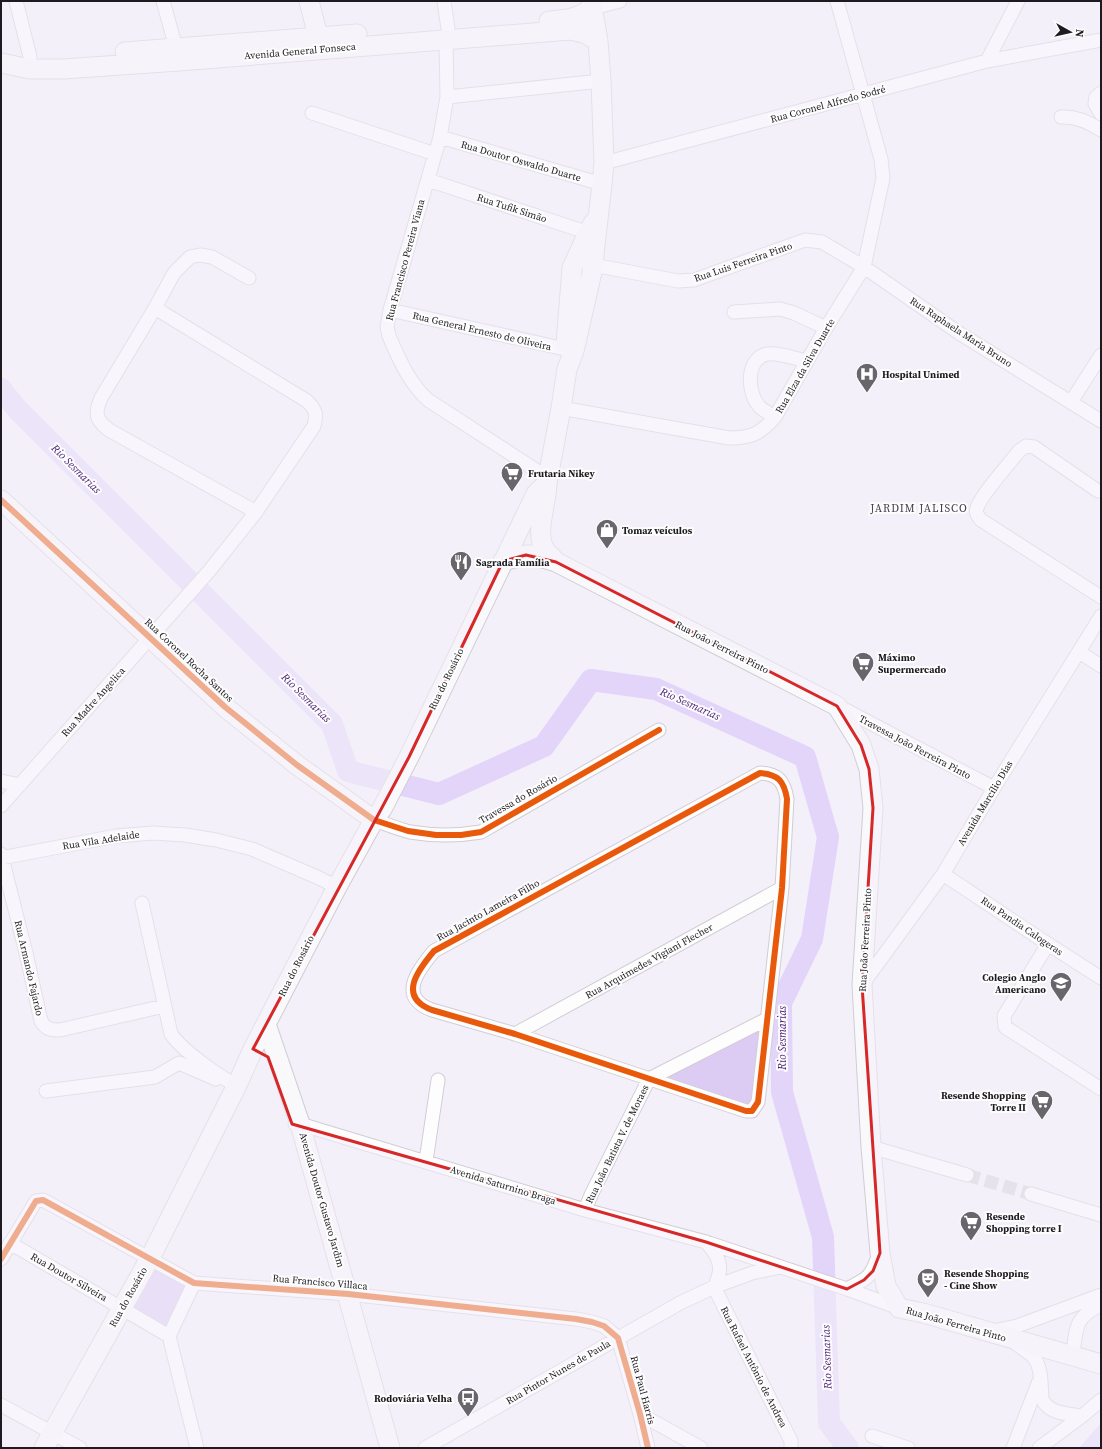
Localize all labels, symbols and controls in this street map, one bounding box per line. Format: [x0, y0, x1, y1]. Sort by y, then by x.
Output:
north arrow [1050, 12, 1090, 52]
text: N [1071, 28, 1087, 38]
street label: Avenida General Fonseca [244, 40, 357, 62]
street label: Rua Coronel Alfredo Sodré [769, 82, 887, 126]
street label: Rua Doutor Oswaldo Duarte [459, 138, 583, 184]
street label: Rua Tufik Simão [475, 191, 549, 226]
street label: Rua Francisco Pereira Viana [383, 197, 428, 322]
street label: Rua Luis Ferreira Pinto [692, 239, 794, 285]
street label: Rua Raphaela Maria Bruno [907, 294, 1015, 370]
street label: Rua General Ernesto de Oliveira [411, 309, 554, 354]
street label: Rua Elza da Silva Duarte [772, 316, 838, 416]
hospital icon: Hospital Unimed [854, 361, 880, 394]
place label: Hospital Unimed [882, 368, 960, 381]
water label: Rio Sesmarias [47, 440, 104, 497]
supermarket icon: Frutaria Nikey [499, 460, 525, 493]
place label: Frutaria Nikey [528, 467, 595, 480]
district label: JARDIM JALISCO [869, 501, 968, 516]
shop icon: Tomaz veículos [594, 517, 620, 550]
place label: Tomaz veículos [622, 524, 693, 537]
restaurant icon: Sagrada Família [448, 549, 474, 582]
place label: Sagrada Família [476, 556, 550, 569]
street label: Rua Coronel Rocha Santos [142, 615, 236, 705]
street label: Rua João Ferreira Pinto [673, 618, 772, 677]
street label: Rua do Rosário [425, 646, 467, 712]
supermarket icon: Máximo Supermercado [850, 650, 876, 683]
place label: Máximo Supermercado [878, 651, 946, 676]
street label: Rua Madre Angelica [58, 664, 128, 740]
water label: Rio Sesmarias [277, 669, 334, 726]
water label: Rio Sesmarias [657, 684, 722, 724]
street label: Travessa João Ferreira Pinto [857, 712, 974, 782]
street label: Avenida Marcílio Dias [954, 758, 1016, 848]
street label: Travessa do Rosário [477, 771, 560, 827]
street label: Rua Vila Adelaide [62, 827, 140, 853]
street label: Rua Jacinto Lameira Filho [434, 876, 542, 944]
street label: Rua João Ferreira Pinto [856, 887, 874, 992]
street label: Rua Pandia Calogeras [978, 894, 1066, 958]
street label: Rua Armando Fajardo [12, 919, 46, 1018]
street label: Rua Arquimedes Vigiani Flecher [583, 920, 716, 1002]
street label: Rua do Rosário [275, 933, 317, 999]
school or university icon: Colegio Anglo Americano [1048, 970, 1074, 1003]
place label: Colegio Anglo Americano [982, 971, 1046, 996]
water label: Rio Sesmarias [775, 1006, 790, 1071]
street label: Rua João Batista V. de Moraes [583, 1082, 651, 1206]
supermarket icon: Resende Shopping Torre II [1029, 1088, 1055, 1121]
place label: Resende Shopping Torre II [941, 1089, 1027, 1114]
street label: Avenida Doutor Gustavo Jardim [296, 1131, 348, 1269]
street label: Avenida Saturnino Braga [449, 1163, 558, 1208]
supermarket icon: Resende Shopping torre I [958, 1209, 984, 1242]
place label: Resende Shopping torre I [986, 1210, 1062, 1235]
street label: Rua Doutor Silveira [28, 1250, 110, 1305]
street label: Rua do Rosário [106, 1264, 150, 1330]
theatre icon: Resende Shopping - Cine Show [915, 1266, 941, 1299]
place label: Resende Shopping - Cine Show [944, 1267, 1030, 1292]
street label: Rua Francisco Villaca [272, 1271, 369, 1293]
street label: Rua João Ferreira Pinto [904, 1303, 1008, 1345]
street label: Rua Rafael Antônio de Andrea [718, 1304, 791, 1431]
water label: Rio Sesmarias [818, 1325, 836, 1390]
street label: Rua Pintor Nunes de Paula [503, 1336, 613, 1407]
street label: Rua Paul Harris [628, 1354, 658, 1426]
bus stop icon: Rodoviária Velha [455, 1385, 481, 1418]
place label: Rodoviária Velha [374, 1392, 453, 1405]

